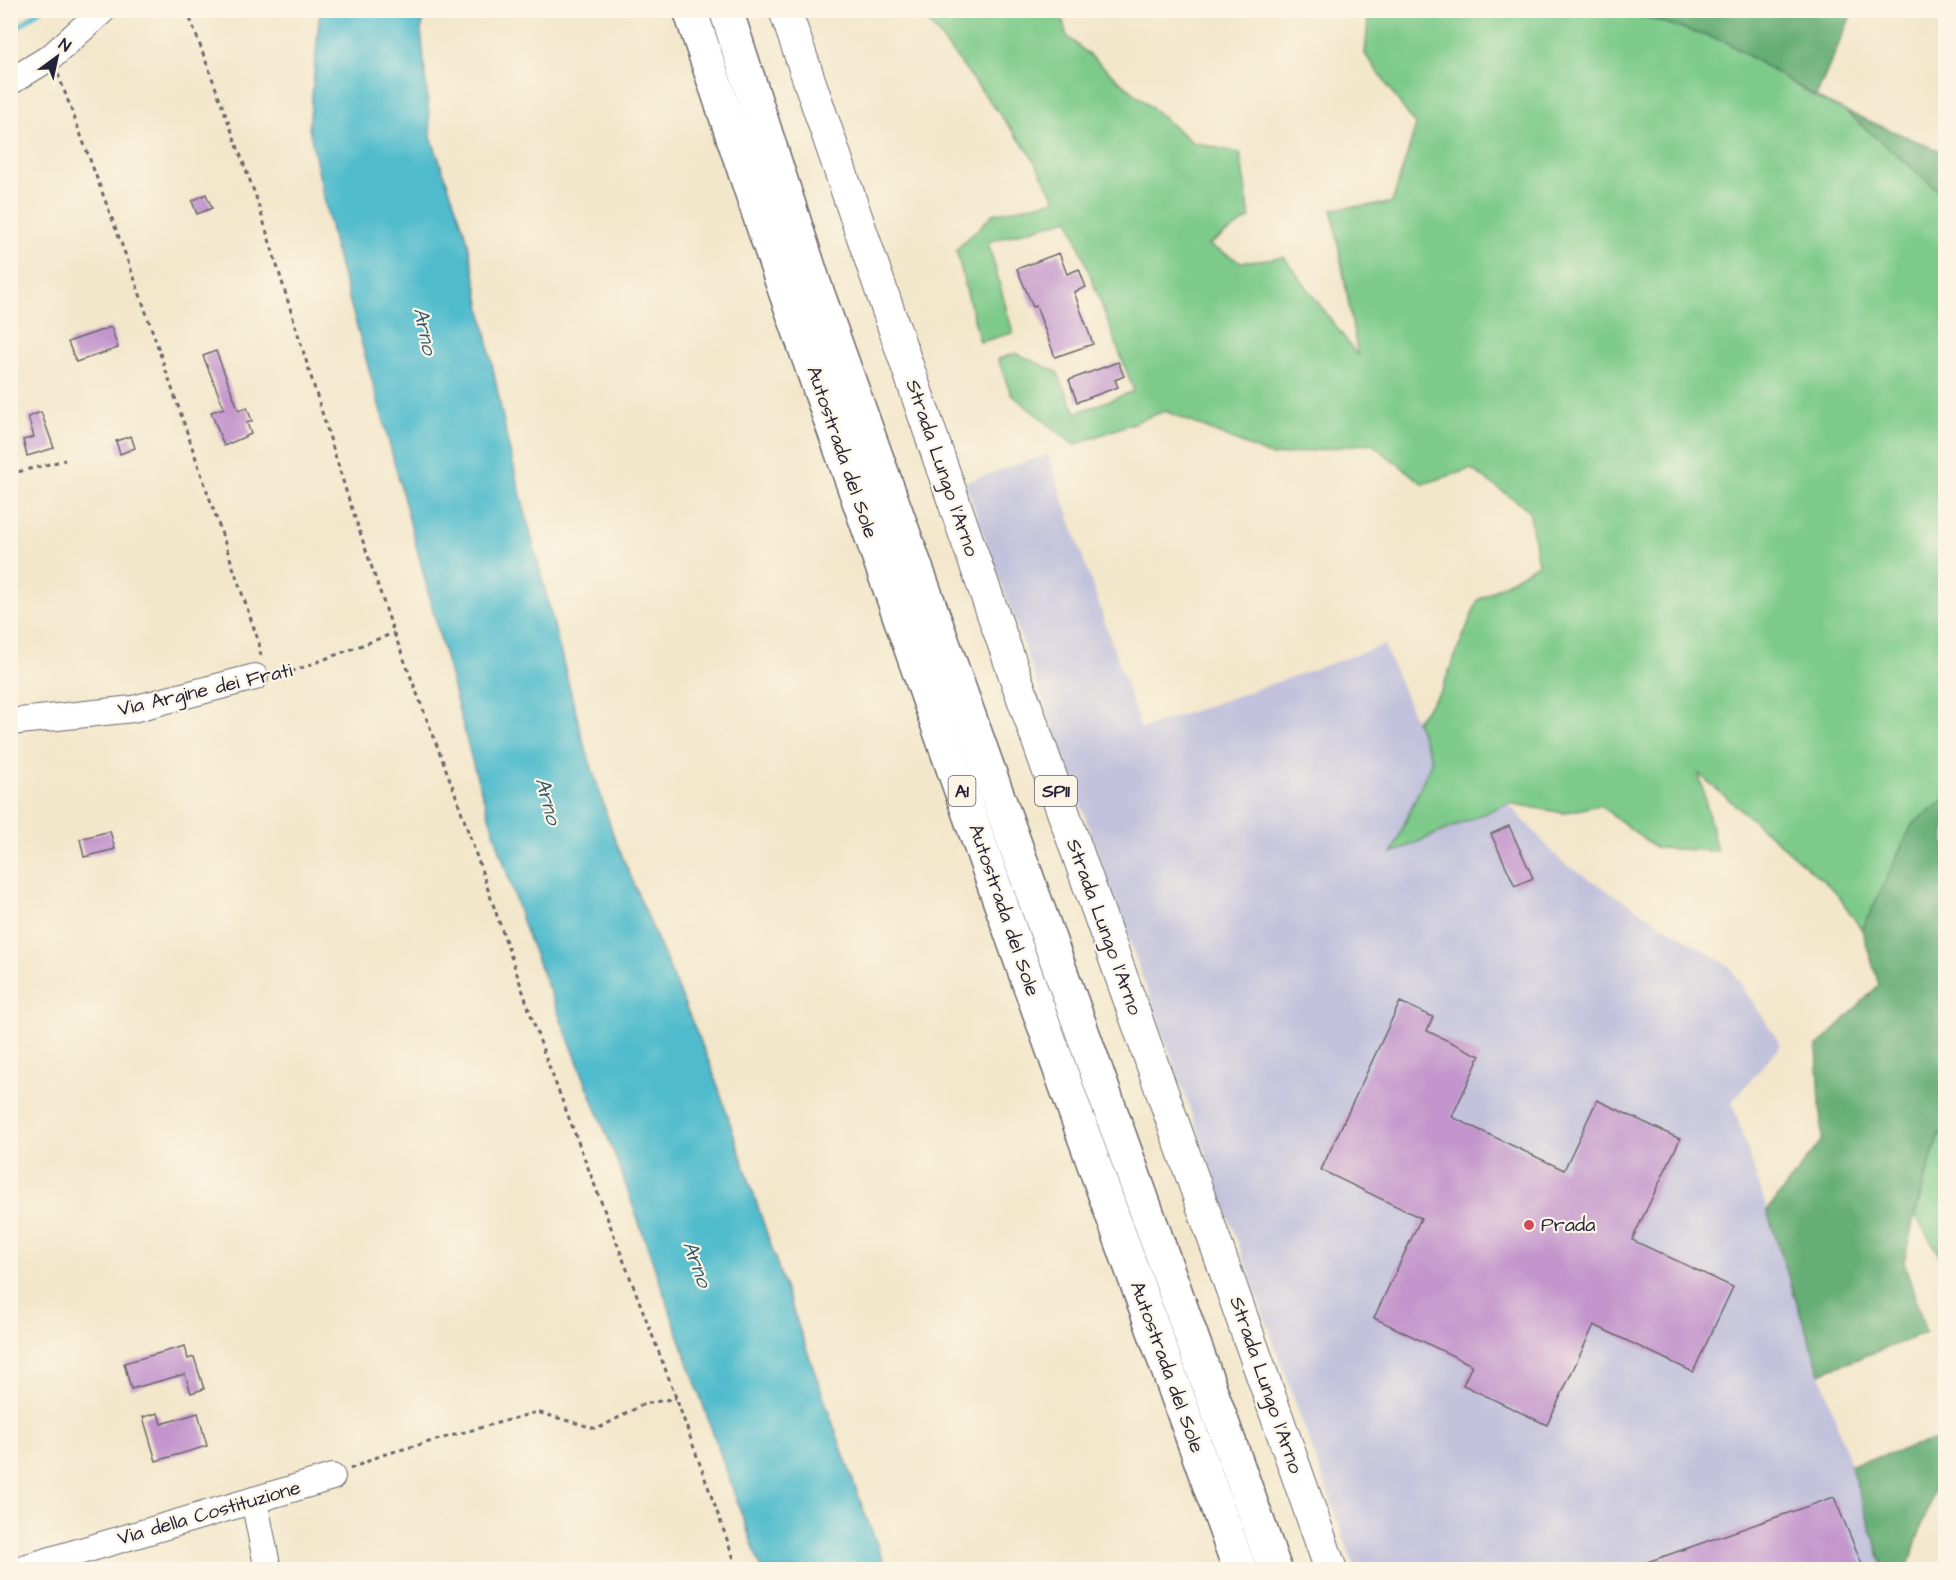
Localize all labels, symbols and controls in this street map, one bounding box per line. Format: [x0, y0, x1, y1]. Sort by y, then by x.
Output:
north arrow [27, 27, 87, 87]
text: N [54, 33, 75, 57]
water label: Arno [406, 305, 445, 359]
street label: Autostrada del Sole [799, 362, 885, 542]
street label: Strada Lungo l'Arno [898, 376, 985, 561]
street label: Via Argine dei Frati [115, 656, 295, 725]
water label: Arno [528, 774, 569, 830]
road number: A1 [948, 776, 976, 806]
road number: SP11 [1035, 776, 1077, 806]
street label: Autostrada del Sole [961, 820, 1047, 1000]
street label: Strada Lungo l'Arno [1058, 835, 1149, 1019]
place label: Prada [1541, 1211, 1595, 1239]
marker: Prada [1522, 1218, 1536, 1232]
water label: Arno [675, 1237, 719, 1293]
street label: Autostrada del Sole [1123, 1277, 1211, 1457]
street label: Strada Lungo l'Arno [1222, 1293, 1309, 1478]
street label: Via della Costituzione [114, 1473, 304, 1553]

